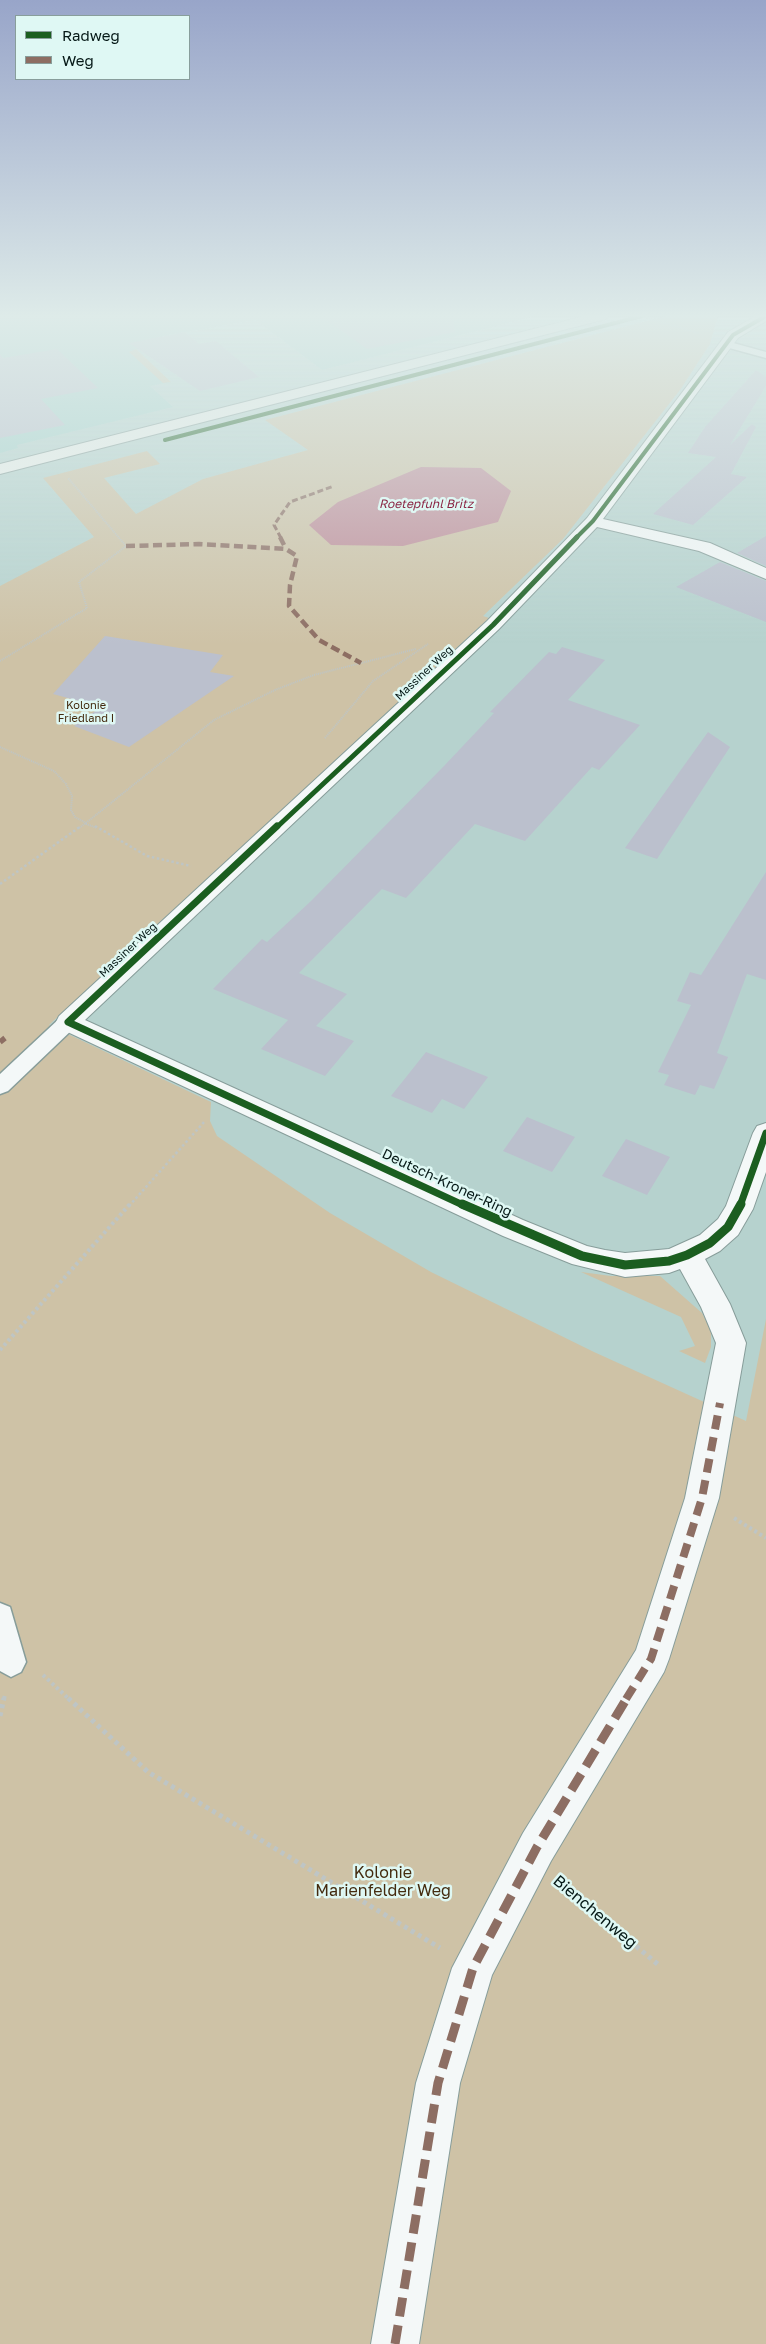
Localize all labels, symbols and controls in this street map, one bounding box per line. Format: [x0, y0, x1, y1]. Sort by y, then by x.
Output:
legend [15, 15, 190, 80]
text: Radweg [62, 26, 120, 44]
text: Weg [62, 51, 94, 69]
water label: Roetepfuhl Britz [379, 497, 473, 511]
street label: Massiner Weg [393, 643, 455, 703]
park label: Kolonie Friedland I [58, 699, 114, 725]
street label: Massiner Weg [97, 920, 159, 980]
street label: Deutsch-Kroner-Ring [379, 1145, 515, 1221]
park label: Kolonie Marienfelder Weg [315, 1863, 451, 1901]
street label: Bienchenweg [549, 1871, 641, 1953]

